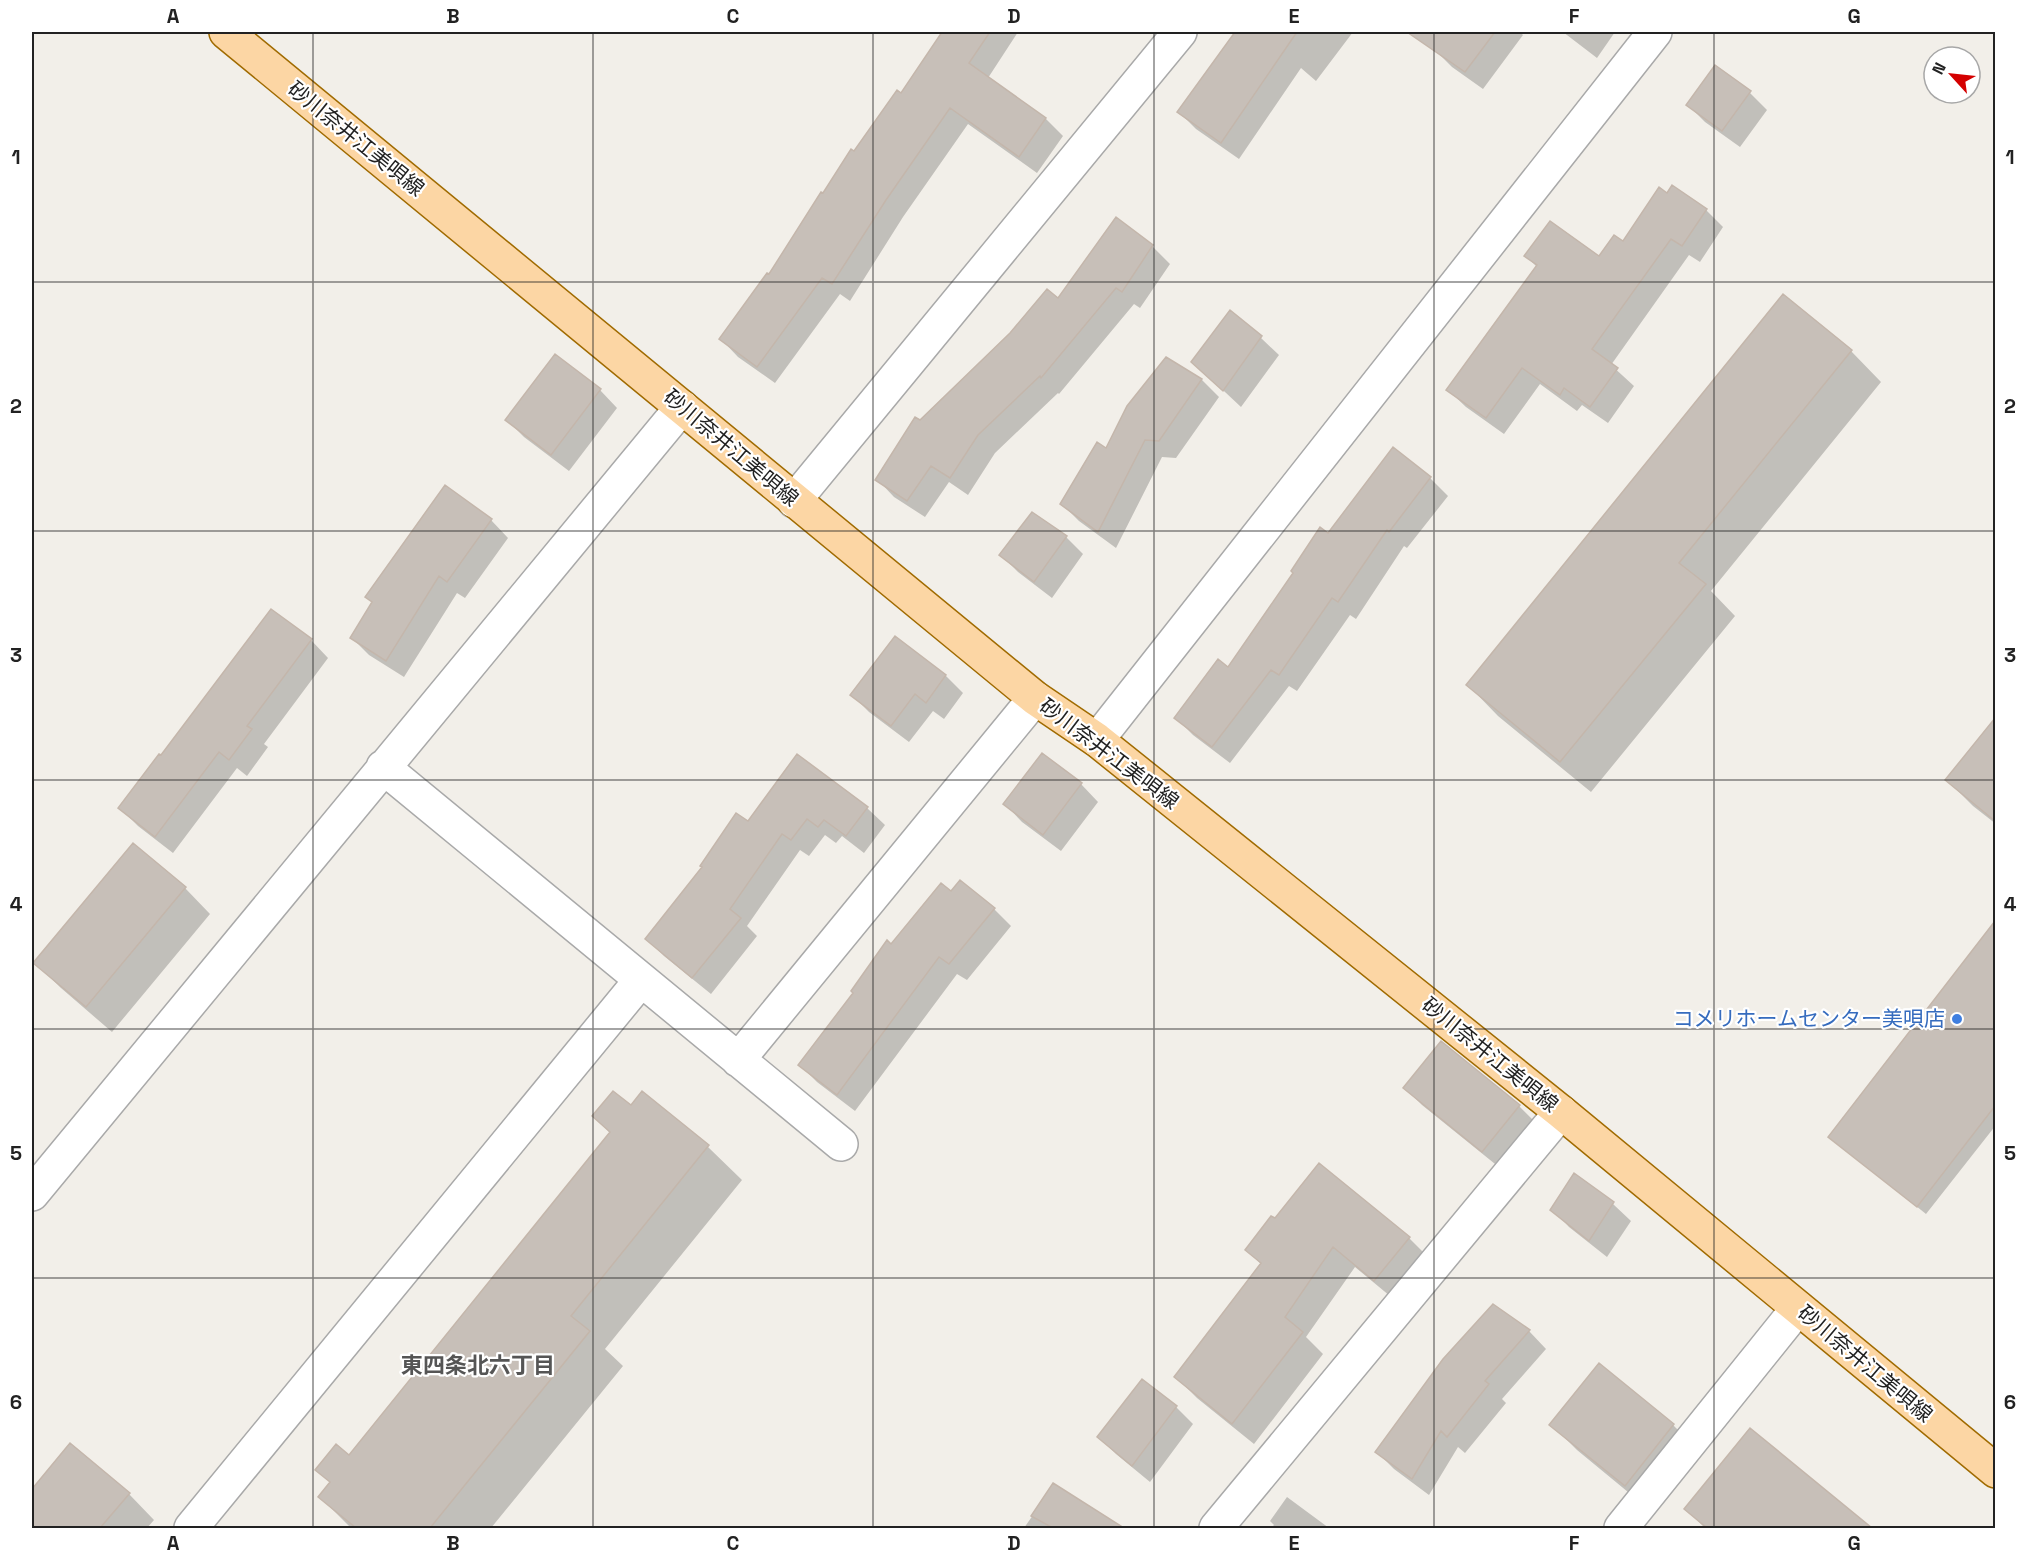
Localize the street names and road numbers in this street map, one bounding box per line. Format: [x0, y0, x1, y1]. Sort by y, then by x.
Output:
street label: 砂川奈井江美唄線 [283, 75, 430, 202]
street label: 砂川奈井江美唄線 [658, 383, 804, 512]
street label: 砂川奈井江美唄線 [1034, 692, 1185, 815]
street label: 砂川奈井江美唄線 [1417, 991, 1564, 1118]
street label: 砂川奈井江美唄線 [1792, 1299, 1938, 1428]

